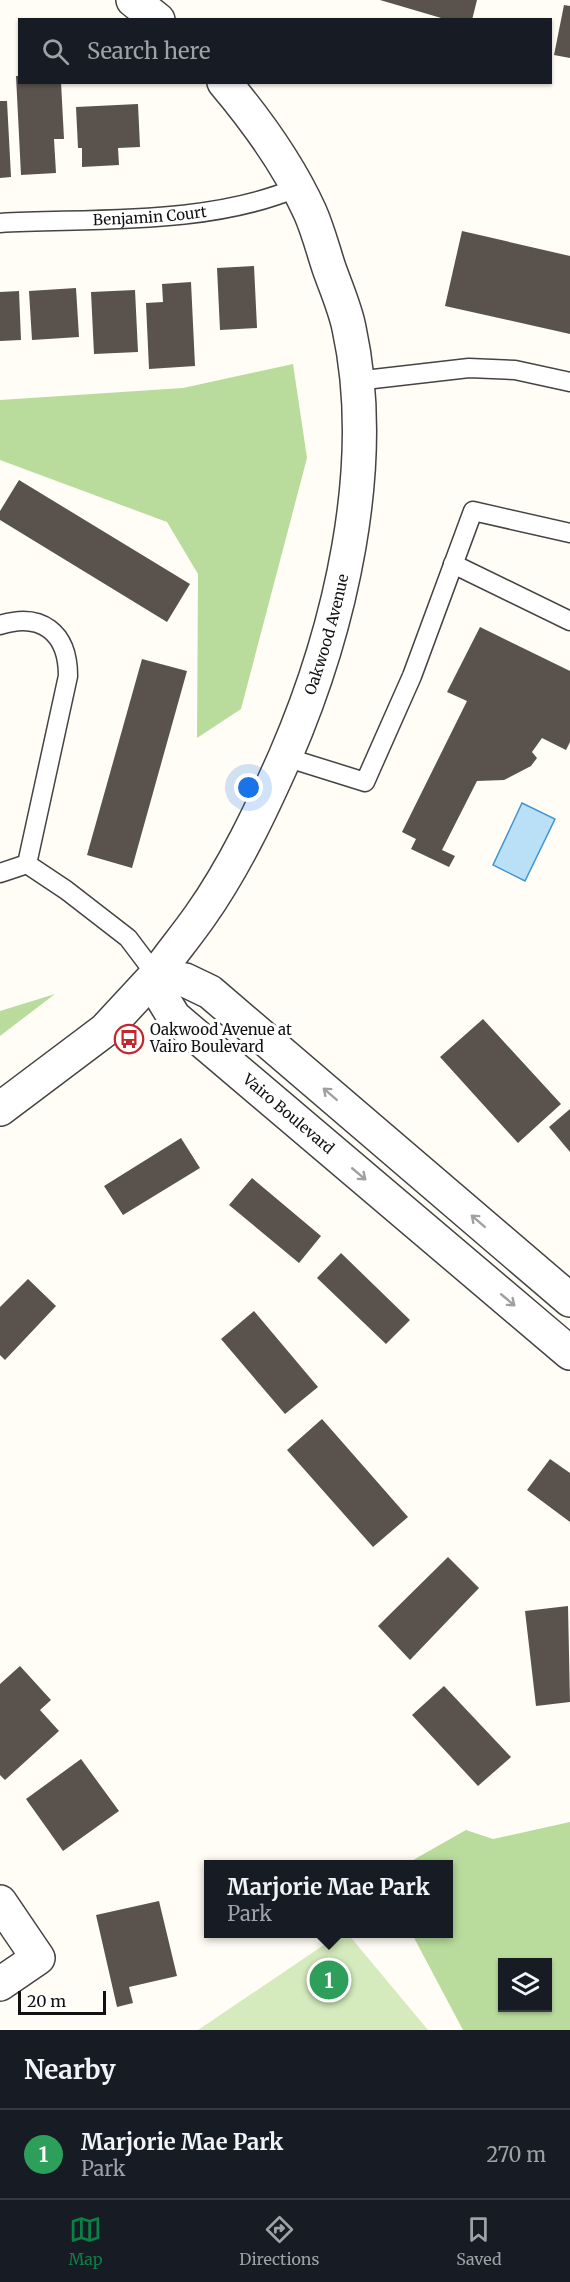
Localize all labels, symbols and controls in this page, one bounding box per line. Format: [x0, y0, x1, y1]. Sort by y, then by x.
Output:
search box [18, 18, 552, 84]
icon: search [39, 35, 72, 68]
text: Search here [87, 37, 210, 65]
street label: Benjamin Court [93, 202, 208, 229]
street label: Oakwood Avenue [300, 572, 352, 697]
your location [234, 773, 263, 802]
place label: Oakwood Avenue at Vairo Boulevard [149, 1020, 292, 1056]
bus stop icon: Oakwood Avenue at Vairo Boulevard [113, 1023, 145, 1055]
street label: Vairo Boulevard [238, 1069, 338, 1158]
one-way arrow [323, 1087, 338, 1101]
one-way arrow [351, 1167, 366, 1181]
one-way arrow [471, 1214, 486, 1228]
one-way arrow [500, 1293, 515, 1307]
popup [204, 1860, 453, 1938]
text: Marjorie Mae Park [227, 1873, 430, 1901]
text: Park [227, 1901, 272, 1926]
pin: 1 [310, 1958, 348, 2002]
map controls [498, 1958, 552, 2012]
button: layers [498, 1958, 552, 2012]
scale bar [18, 1988, 106, 2016]
text: 20 m [27, 1991, 66, 2011]
text: Nearby [24, 2053, 116, 2086]
text: Marjorie Mae Park [81, 2128, 283, 2156]
text: 1 [39, 2142, 48, 2167]
text: 270 m [486, 2142, 546, 2167]
text: Park [81, 2156, 125, 2181]
tab: Map [68, 2213, 103, 2269]
tab: Directions [239, 2213, 319, 2269]
tab: Saved [456, 2213, 502, 2269]

